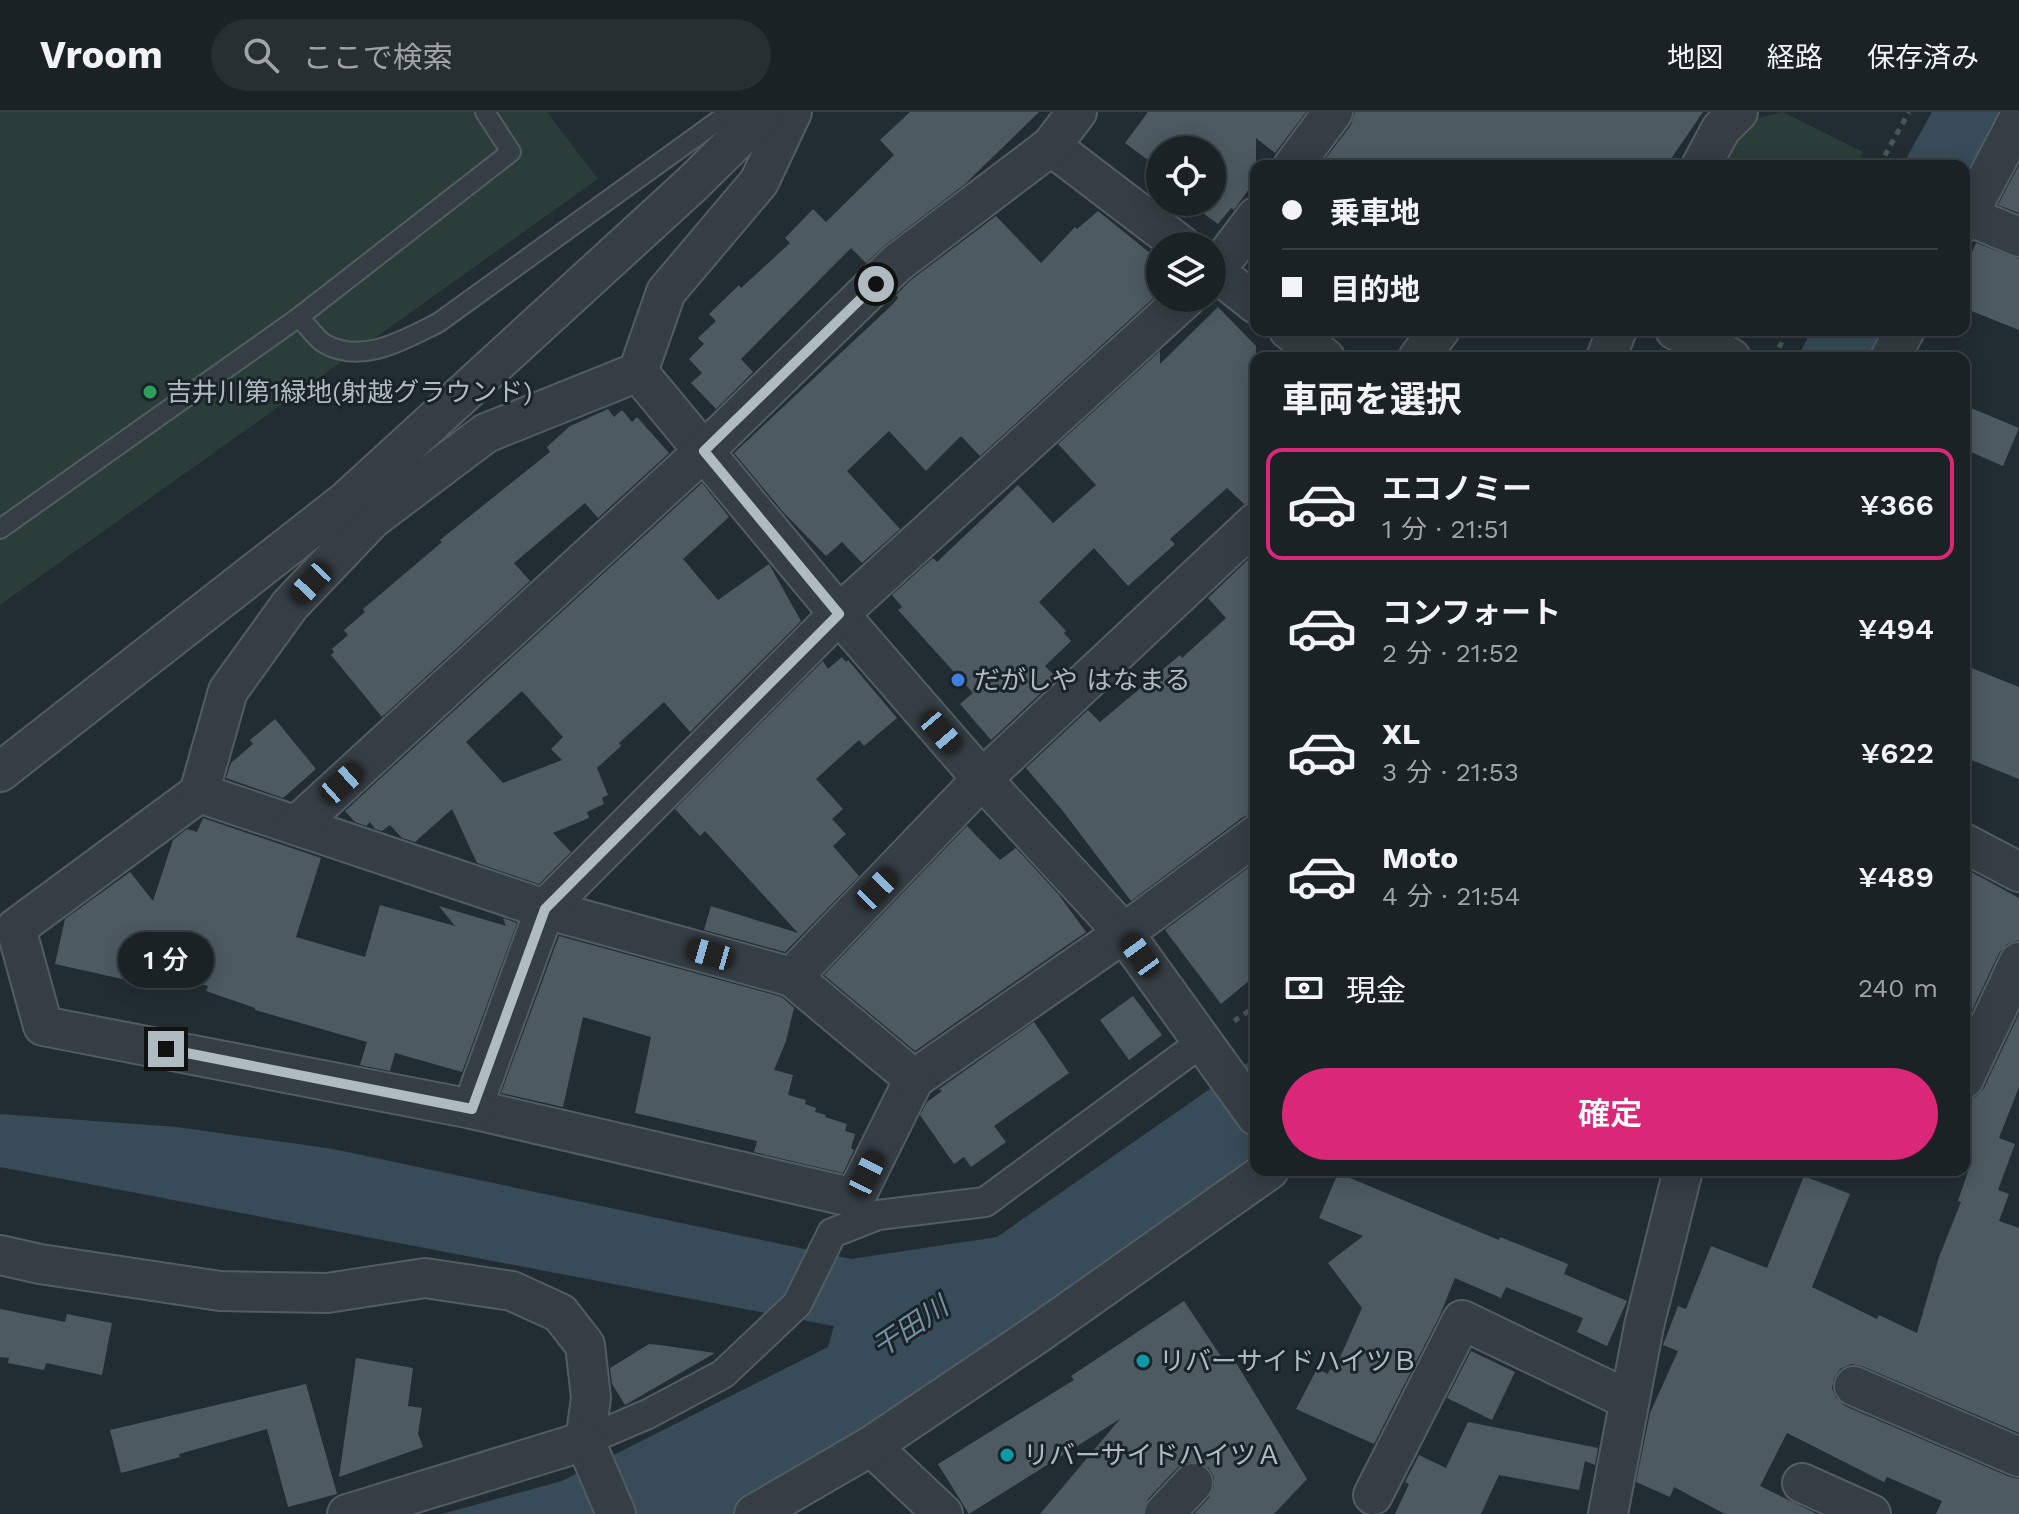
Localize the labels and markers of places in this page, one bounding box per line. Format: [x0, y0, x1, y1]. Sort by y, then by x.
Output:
place label: 吉井川第1緑地(射越グラウンド) [166, 377, 532, 407]
marker: 吉井川第1緑地(射越グラウンド) [141, 383, 159, 401]
place label: だがしや はなまる [974, 665, 1191, 695]
marker: だがしや はなまる [949, 671, 967, 689]
place label: リバーサイドハイツＢ [1159, 1346, 1418, 1376]
marker: リバーサイドハイツＢ [1134, 1352, 1152, 1370]
place label: リバーサイドハイツＡ [1023, 1440, 1282, 1470]
marker: リバーサイドハイツＡ [998, 1446, 1016, 1464]

